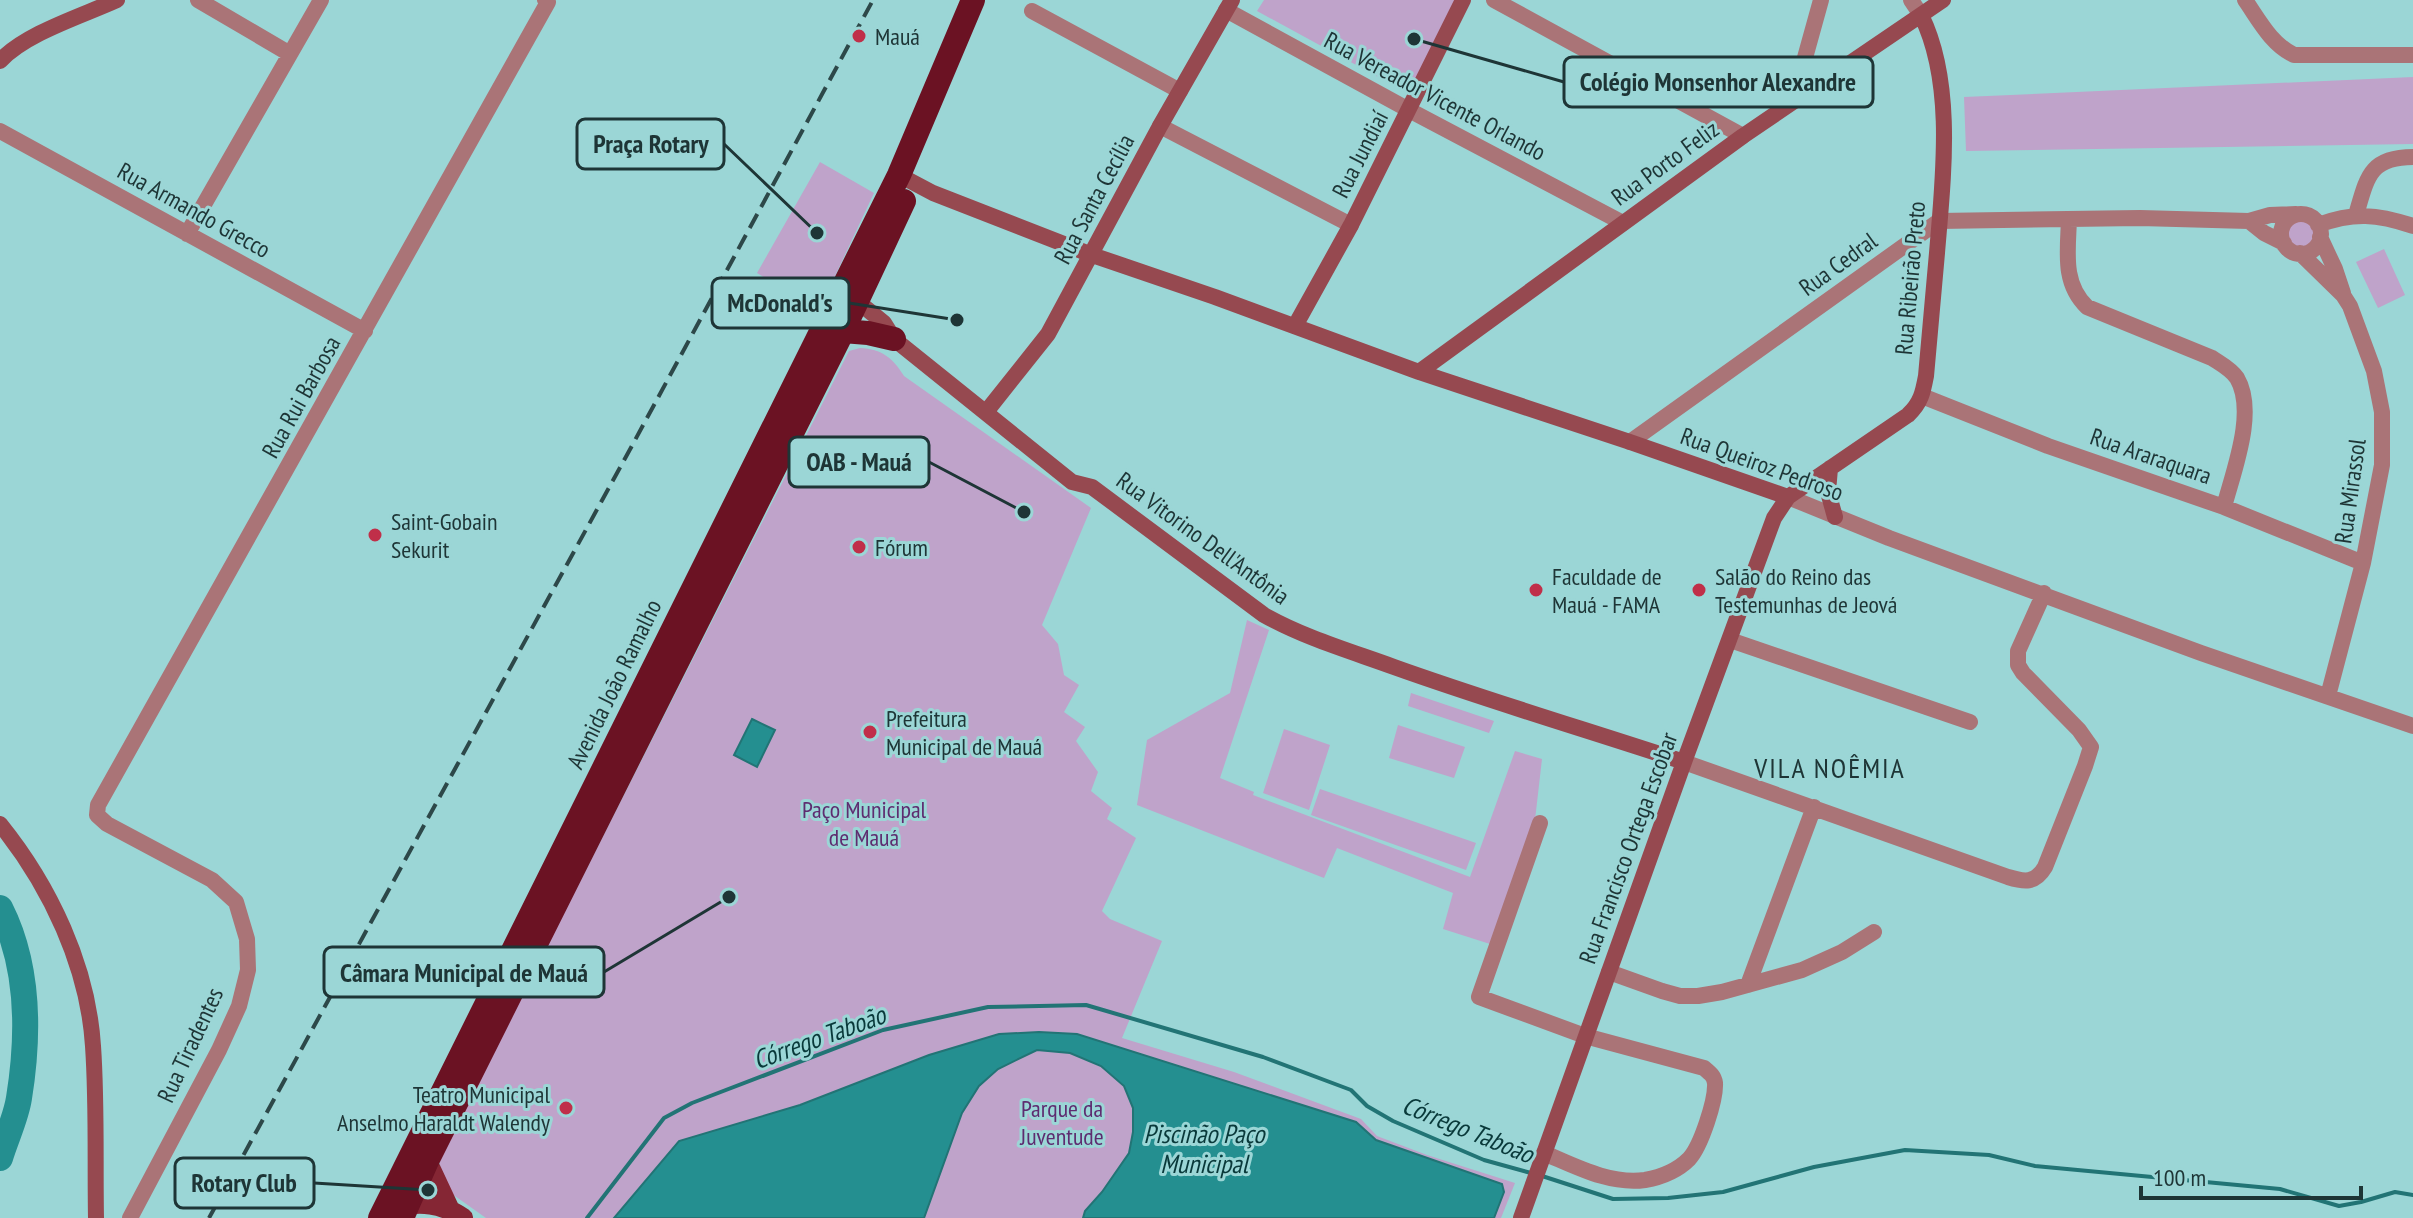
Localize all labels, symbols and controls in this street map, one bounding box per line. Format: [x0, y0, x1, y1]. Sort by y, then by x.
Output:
place label: Mauá [875, 21, 920, 52]
street label: Rua Vereador Vicente Orlando [1319, 24, 1551, 168]
marker: Mauá [850, 27, 868, 45]
callout: Colégio Monsenhor Alexandre [1564, 57, 1873, 107]
text: Colégio Monsenhor Alexandre [1580, 65, 1856, 98]
street label: Rua Jundiaí [1325, 105, 1395, 203]
street label: Rua Porto Feliz [1605, 114, 1725, 212]
callout: Praça Rotary [577, 119, 724, 169]
text: Praça Rotary [593, 127, 709, 160]
street label: Rua Santa Cecília [1047, 129, 1141, 269]
street label: Rua Armando Grecco [112, 155, 276, 265]
street label: Rua Ribeirão Preto [1888, 200, 1932, 356]
street label: Rua Cedral [1793, 225, 1883, 303]
callout: McDonald's [712, 278, 849, 328]
text: McDonald's [727, 286, 833, 319]
street label: Rua Rui Barbosa [255, 331, 347, 463]
street label: Rua Queiroz Pedroso [1676, 420, 1848, 508]
street label: Rua Araraquara [2086, 421, 2216, 491]
street label: Rua Mirassol [2327, 436, 2373, 545]
callout: OAB - Mauá [789, 437, 929, 487]
text: OAB - Mauá [806, 445, 912, 478]
street label: Rua Vitorino Dell'Antônia [1110, 465, 1296, 611]
place label: Saint-Gobain Sekurit [391, 506, 498, 565]
marker: Saint-Gobain Sekurit [366, 526, 384, 544]
place label: Fórum [875, 532, 928, 563]
marker: Fórum [850, 538, 868, 556]
place label: Faculdade de Mauá - FAMA [1552, 561, 1662, 620]
place label: Salão do Reino das Testemunhas de Jeová [1715, 561, 1897, 620]
marker: Faculdade de Mauá - FAMA [1527, 581, 1545, 599]
marker: Salão do Reino das Testemunhas de Jeová [1690, 581, 1708, 599]
street label: Avenida João Ramalho [560, 594, 668, 774]
place label: Prefeitura Municipal de Mauá [886, 703, 1042, 762]
marker: Prefeitura Municipal de Mauá [861, 723, 879, 741]
street label: Rua Francisco Ortega Escobar [1572, 728, 1684, 968]
district label: VILA NOÊMIA [1753, 749, 1906, 786]
park label: Paço Municipal de Mauá [802, 794, 927, 853]
callout: Câmara Municipal de Mauá [324, 947, 604, 997]
text: Câmara Municipal de Mauá [340, 956, 588, 989]
street label: Rua Tiradentes [150, 983, 230, 1107]
water label: Córrego Taboão [748, 997, 891, 1076]
place label: Teatro Municipal Anselmo Haraldt Walendy [337, 1079, 550, 1138]
water label: Córrego Taboão [1398, 1088, 1540, 1171]
park label: Parque da Juventude [1019, 1093, 1104, 1152]
marker: Teatro Municipal Anselmo Haraldt Walendy [557, 1099, 575, 1117]
water label: Piscinão Paço Municipal [1143, 1117, 1266, 1180]
scale bar [2141, 1150, 2361, 1200]
callout: Rotary Club [175, 1158, 314, 1208]
text: 100 m [2153, 1162, 2206, 1193]
text: Rotary Club [191, 1166, 297, 1199]

